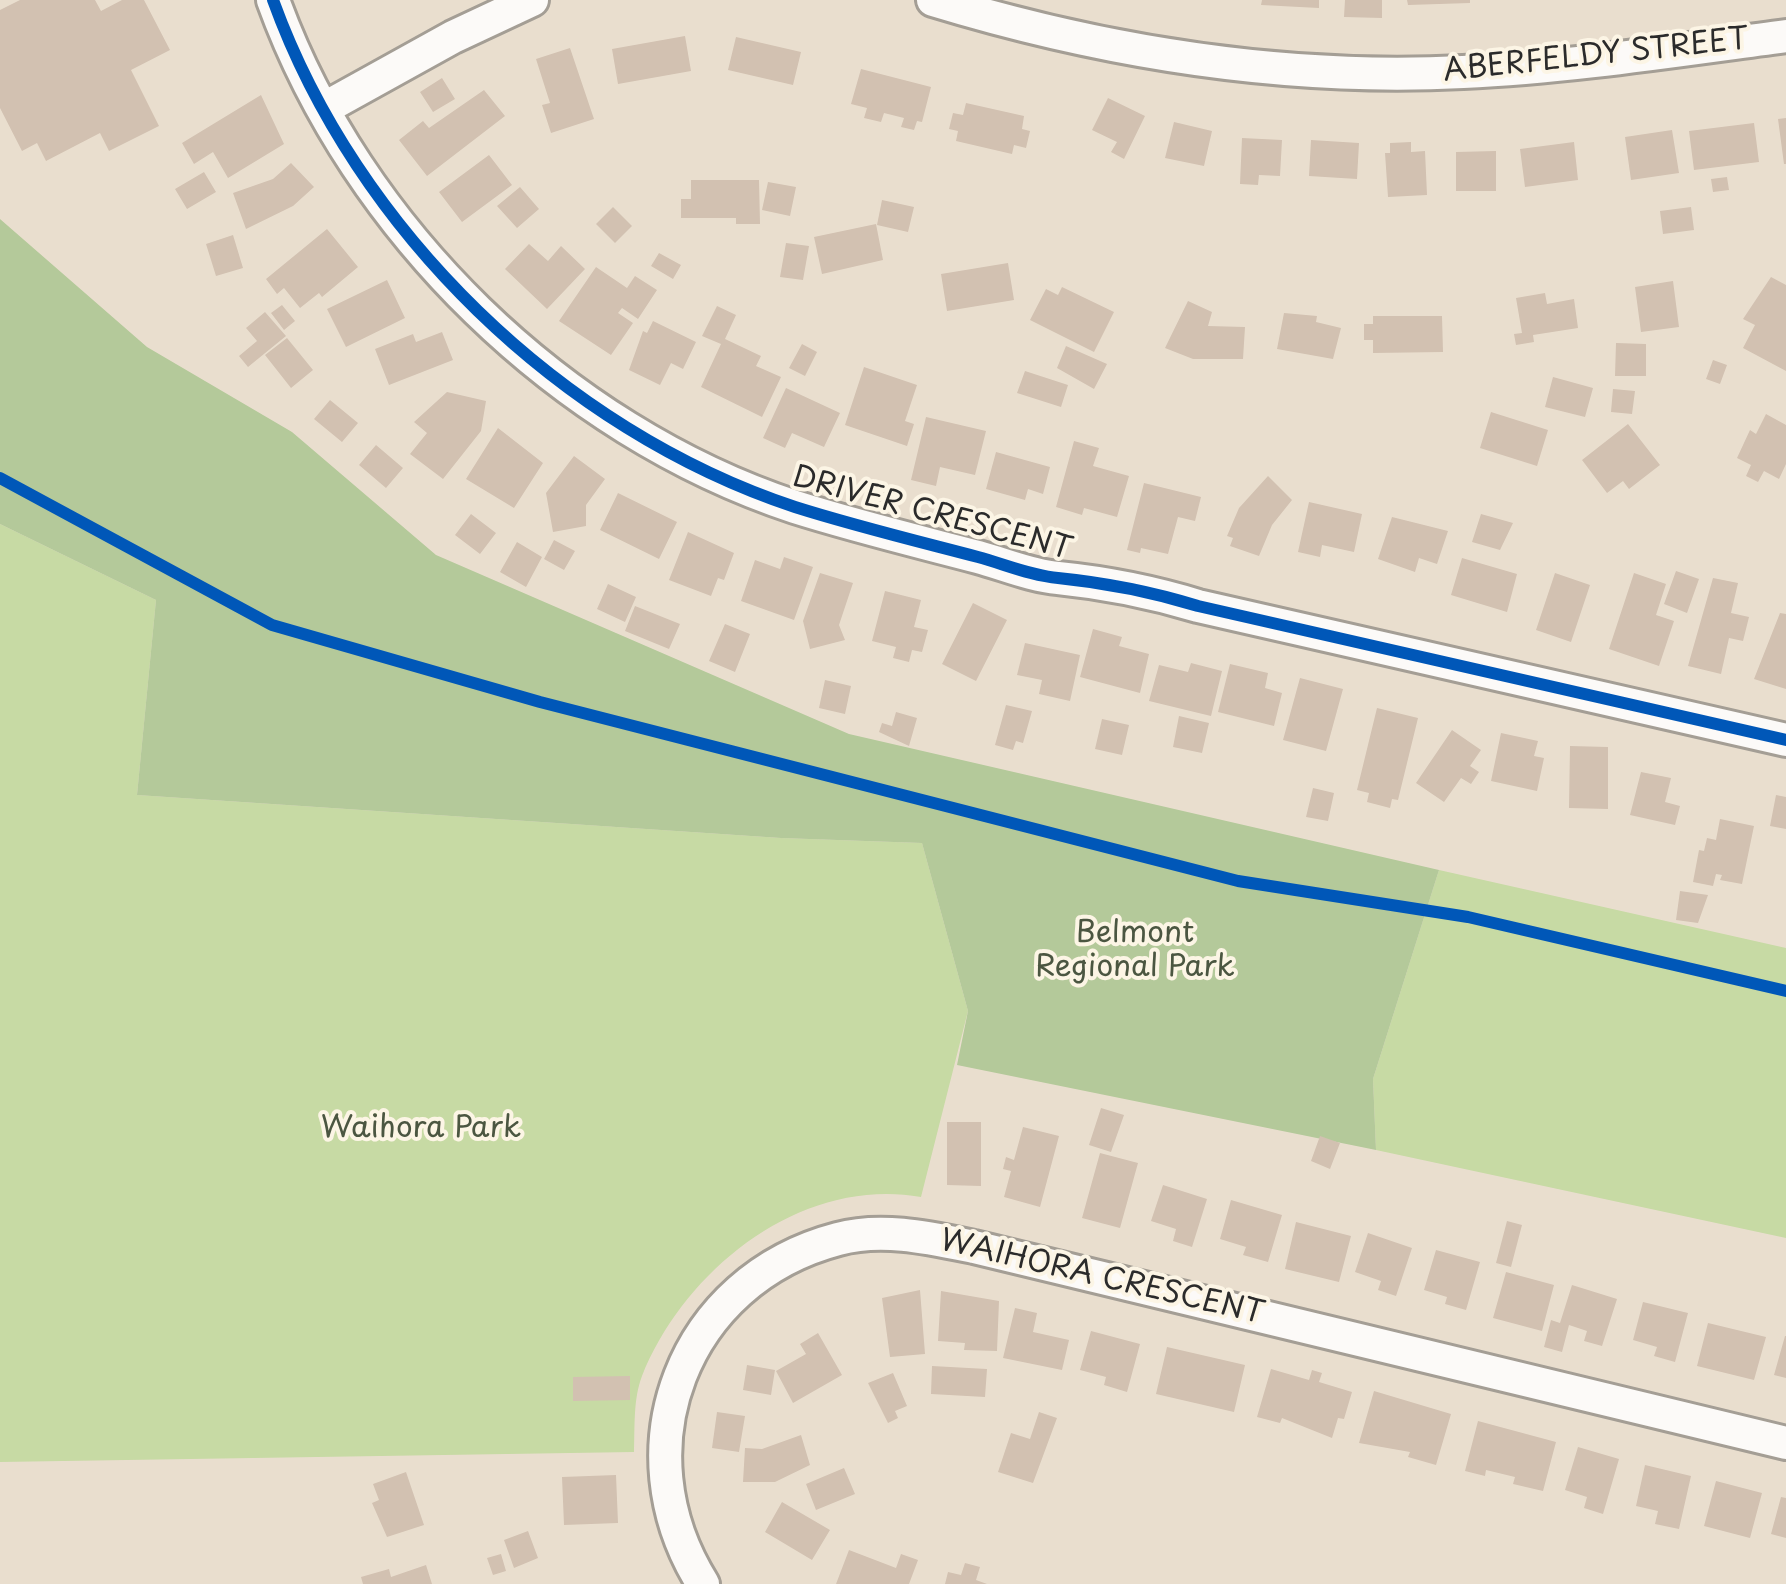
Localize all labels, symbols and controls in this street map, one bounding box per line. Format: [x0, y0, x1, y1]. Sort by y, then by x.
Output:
street label: ABERFELDY STREET [1442, 22, 1750, 90]
street label: DRIVER CRESCENT [788, 459, 1076, 569]
park label: Belmont Regional Park [1035, 916, 1235, 986]
park label: Waihora Park [321, 1111, 521, 1147]
street label: WAIHORA CRESCENT [937, 1223, 1267, 1333]

